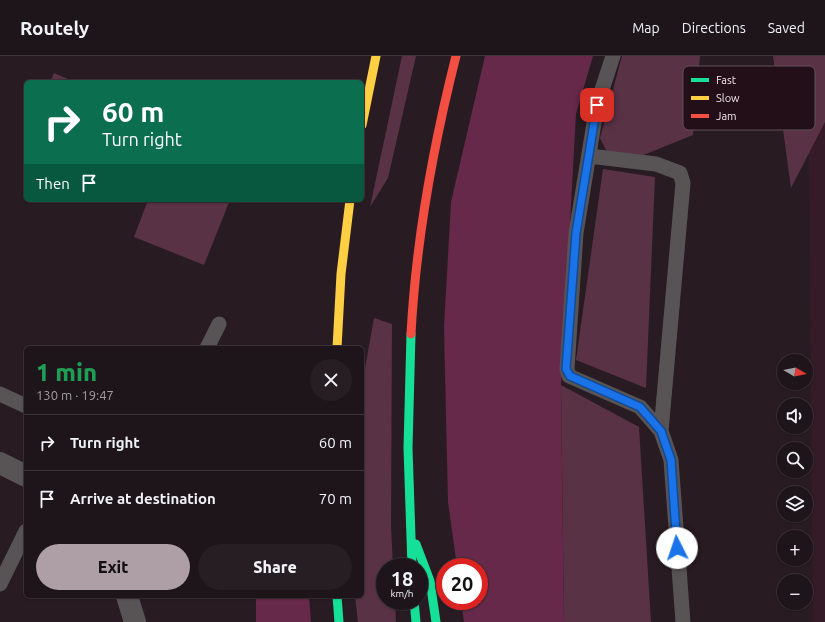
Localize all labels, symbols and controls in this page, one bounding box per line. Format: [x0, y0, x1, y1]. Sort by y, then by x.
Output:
text: Routely [20, 17, 89, 39]
text: Map [632, 20, 660, 36]
text: Directions [682, 20, 746, 36]
text: Saved [768, 20, 805, 36]
legend [683, 66, 815, 130]
text: Fast [716, 74, 737, 86]
pin [580, 88, 614, 122]
text: Slow [716, 92, 740, 104]
icon: arrive [586, 94, 608, 116]
icon: right [36, 96, 88, 148]
text: 60 m [102, 96, 164, 127]
text: Jam [716, 110, 737, 122]
text: Turn right [102, 129, 182, 149]
icon: arrive [78, 172, 100, 194]
text: Then [36, 175, 70, 192]
north arrow [777, 354, 813, 390]
map controls [777, 354, 813, 610]
text: 1 min [36, 359, 97, 386]
button: close [310, 359, 352, 401]
text: 130 m · 19:47 [36, 388, 114, 402]
button: sound [777, 398, 813, 434]
icon: right [36, 432, 58, 454]
text: Turn right [70, 434, 140, 451]
text: 60 m [319, 434, 352, 451]
button: search [777, 442, 813, 478]
button: layers [777, 486, 813, 522]
icon: arrive [36, 488, 58, 510]
text: Arrive at destination [70, 490, 216, 507]
text: 70 m [319, 490, 352, 507]
position arrow [656, 527, 698, 569]
button: + [777, 530, 813, 566]
button: Exit [36, 544, 190, 590]
button: Share [198, 544, 352, 590]
speed limit sign: 20 [436, 558, 488, 610]
text: 18 [391, 567, 413, 590]
button: − [777, 574, 813, 610]
text: km/h [390, 588, 414, 599]

